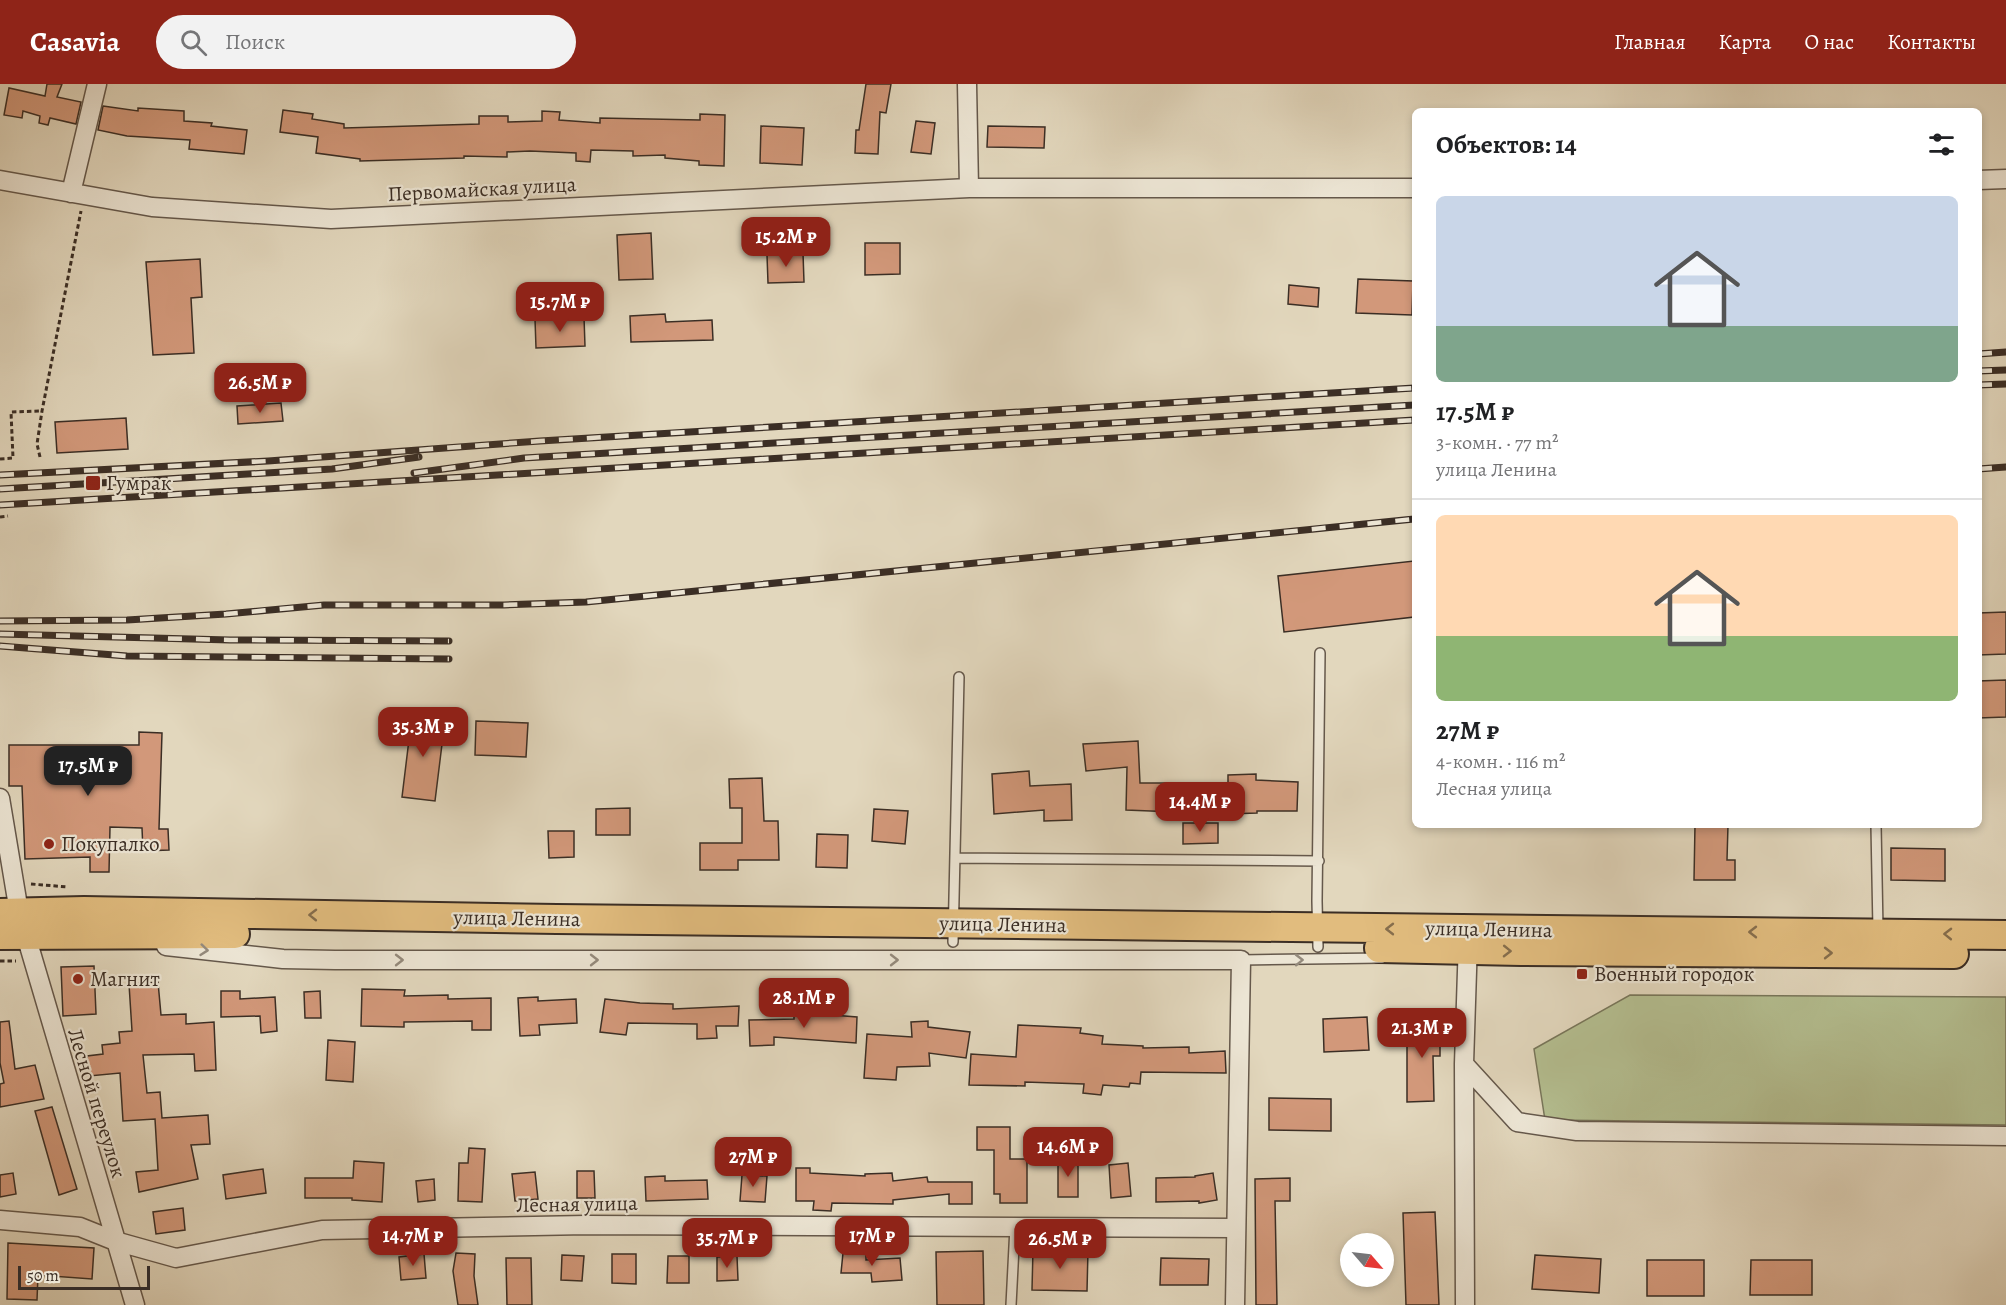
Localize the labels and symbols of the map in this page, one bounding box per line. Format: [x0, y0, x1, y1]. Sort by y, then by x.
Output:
street label: Первомайская улица [387, 170, 577, 208]
pin: 15.2M ₽ [731, 217, 841, 268]
pin: 15.7M ₽ [505, 282, 615, 333]
pin: 26.5M ₽ [205, 363, 315, 414]
place label: Гумрак [106, 469, 172, 497]
marker: Гумрак [84, 474, 102, 492]
pin: 35.3M ₽ [368, 707, 478, 758]
pin: 17.5M ₽ [33, 746, 143, 797]
pin: 14.4M ₽ [1145, 782, 1255, 833]
place label: Покупалко [61, 830, 160, 858]
marker: Покупалко [42, 837, 56, 851]
street label: улица Ленина [452, 903, 581, 933]
one-way arrow [308, 909, 317, 922]
street label: улица Ленина [938, 909, 1067, 939]
street label: улица Ленина [1424, 914, 1553, 944]
one-way arrow [1385, 923, 1394, 935]
one-way arrow [1748, 926, 1757, 938]
one-way arrow [1943, 928, 1952, 941]
one-way arrow [200, 943, 209, 956]
one-way arrow [1503, 945, 1512, 957]
one-way arrow [1824, 947, 1833, 959]
one-way arrow [1295, 953, 1304, 966]
one-way arrow [394, 954, 403, 966]
one-way arrow [589, 954, 598, 966]
one-way arrow [889, 954, 898, 966]
place label: Военный городок [1594, 960, 1754, 988]
place label: Магнит [90, 965, 160, 993]
marker: Военный городок [1575, 967, 1589, 981]
marker: Магнит [71, 972, 85, 986]
pin: 28.1M ₽ [749, 978, 859, 1029]
pin: 21.3M ₽ [1367, 1008, 1477, 1059]
street label: Лесной переулок [61, 1025, 133, 1181]
pin: 14.6M ₽ [1013, 1127, 1123, 1178]
pin: 27M ₽ [711, 1137, 795, 1188]
street label: Лесная улица [516, 1189, 638, 1219]
pin: 14.7M ₽ [358, 1216, 468, 1267]
pin: 17M ₽ [830, 1216, 914, 1267]
pin: 35.7M ₽ [672, 1218, 782, 1269]
pin: 26.5M ₽ [1005, 1219, 1115, 1270]
north arrow [1340, 1233, 1394, 1287]
scale bar [18, 1263, 150, 1290]

